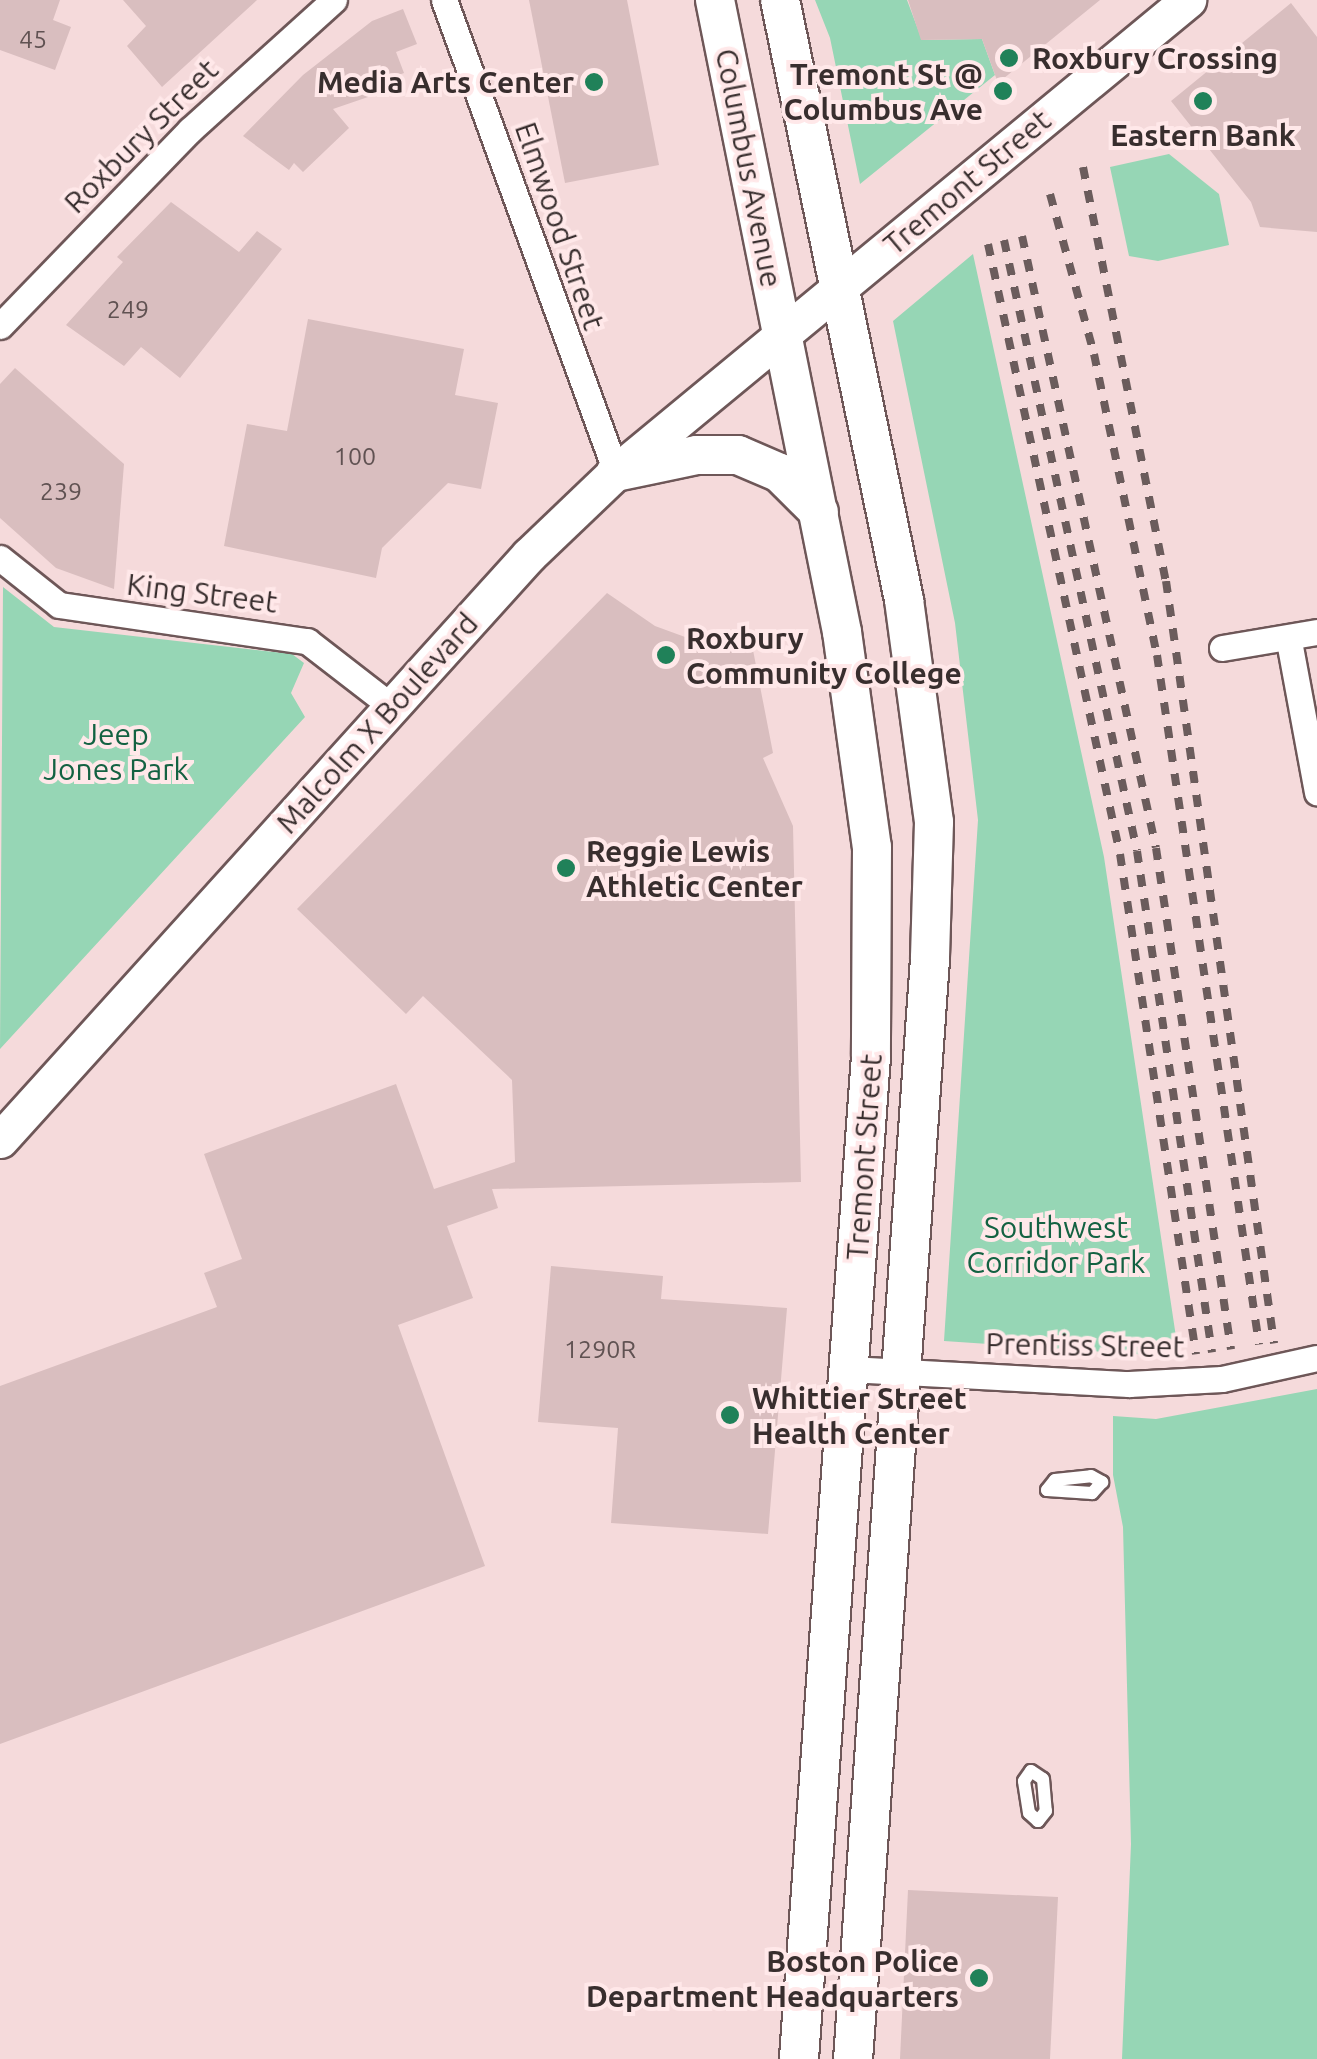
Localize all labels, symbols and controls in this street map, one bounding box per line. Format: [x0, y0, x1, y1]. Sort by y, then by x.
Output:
house number: 45 [19, 24, 47, 54]
place label: Roxbury Crossing [1032, 40, 1278, 76]
marker: Roxbury Crossing [996, 45, 1022, 71]
street label: Columbus Avenue [708, 46, 790, 290]
street label: Roxbury Street [57, 52, 225, 220]
place label: Tremont St @ Columbus Ave [784, 56, 983, 126]
place label: Media Arts Center [317, 64, 574, 100]
marker: Media Arts Center [583, 71, 605, 93]
marker: Tremont St @ Columbus Ave [992, 80, 1014, 102]
marker: Eastern Bank [1192, 90, 1214, 112]
street label: Tremont Street [876, 102, 1058, 262]
street label: Elmwood Street [508, 117, 612, 335]
place label: Eastern Bank [1110, 117, 1296, 153]
house number: 249 [107, 294, 149, 324]
house number: 100 [334, 441, 376, 471]
house number: 239 [40, 476, 82, 506]
street label: King Street [125, 566, 279, 620]
street label: Malcolm X Boulevard [269, 606, 485, 840]
place label: Roxbury Community College [686, 620, 962, 690]
marker: Roxbury Community College [655, 644, 677, 666]
park label: Jeep Jones Park [43, 716, 189, 786]
place label: Reggie Lewis Athletic Center [586, 833, 803, 904]
marker: Reggie Lewis Athletic Center [555, 857, 577, 879]
street label: Tremont Street [839, 1053, 889, 1261]
park label: Southwest Corridor Park [967, 1209, 1145, 1280]
street label: Prentiss Street [985, 1325, 1185, 1365]
house number: 1290R [564, 1334, 636, 1364]
place label: Whittier Street Health Center [752, 1380, 967, 1450]
marker: Whittier Street Health Center [717, 1402, 743, 1428]
place label: Boston Police Department Headquarters [586, 1943, 959, 2014]
marker: Boston Police Department Headquarters [968, 1967, 990, 1989]

